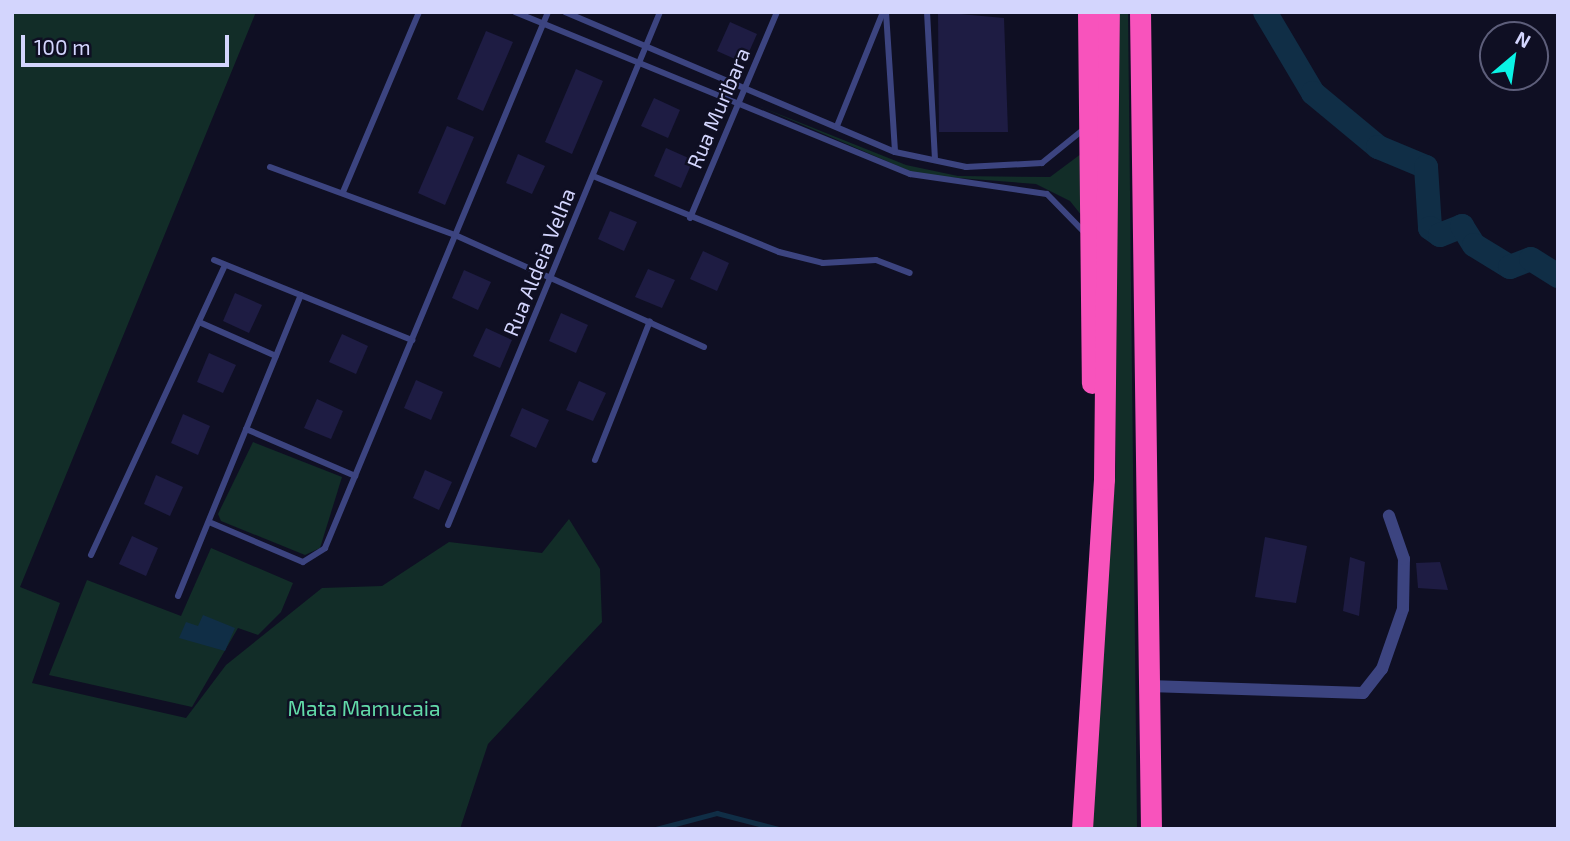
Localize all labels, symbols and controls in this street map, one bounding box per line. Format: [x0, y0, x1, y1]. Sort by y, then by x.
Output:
scale bar [24, 21, 233, 65]
north arrow [1479, 21, 1549, 91]
text: N [1512, 26, 1535, 52]
text: 100 m [34, 34, 91, 59]
street label: Rua Muribara [681, 44, 755, 172]
street label: Rua Aldeia Velha [498, 184, 580, 340]
park label: Mata Mamucaia [287, 695, 441, 721]

